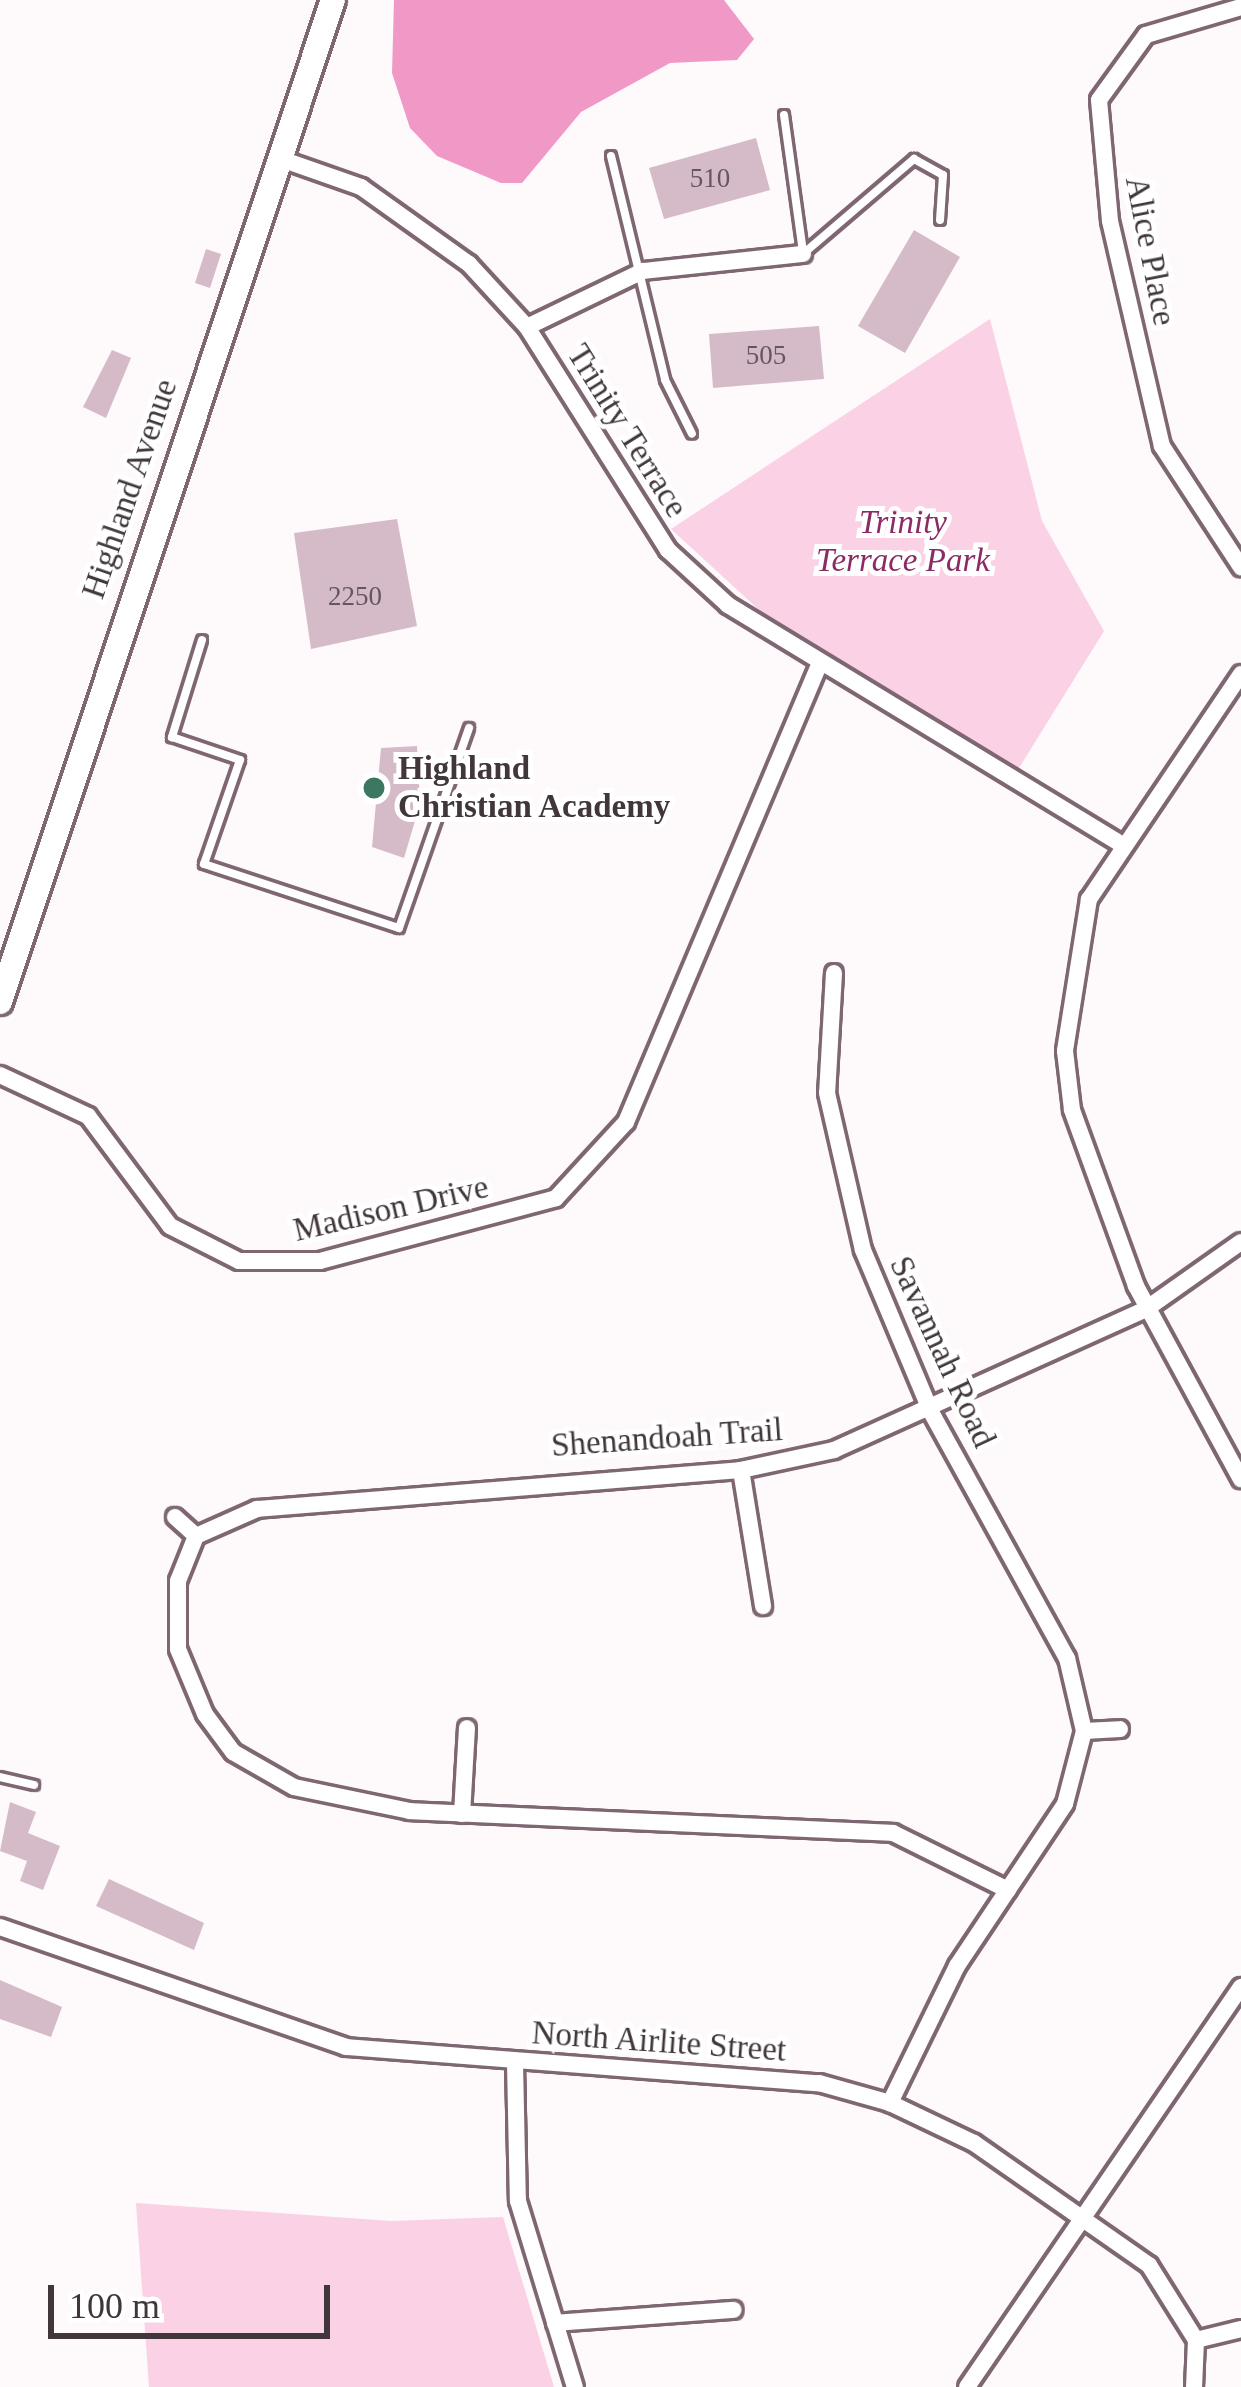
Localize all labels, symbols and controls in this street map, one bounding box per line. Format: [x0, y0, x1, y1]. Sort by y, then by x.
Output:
house number: 510 [690, 163, 730, 195]
street label: Alice Place [1116, 173, 1184, 329]
street label: Trinity Terrace [558, 337, 696, 525]
house number: 505 [746, 340, 786, 372]
street label: Highland Avenue [74, 373, 186, 605]
park label: Trinity Terrace Park [816, 503, 990, 581]
house number: 2250 [328, 581, 382, 613]
place label: Highland Christian Academy [398, 749, 672, 827]
marker: Highland Christian Academy [361, 775, 387, 801]
street label: Madison Drive [290, 1167, 492, 1251]
street label: Savannah Road [880, 1250, 1004, 1454]
street label: Shenandoah Trail [550, 1410, 784, 1466]
street label: North Airlite Street [530, 2013, 788, 2071]
scale bar [54, 2261, 336, 2335]
text: 100 m [69, 2286, 160, 2326]

